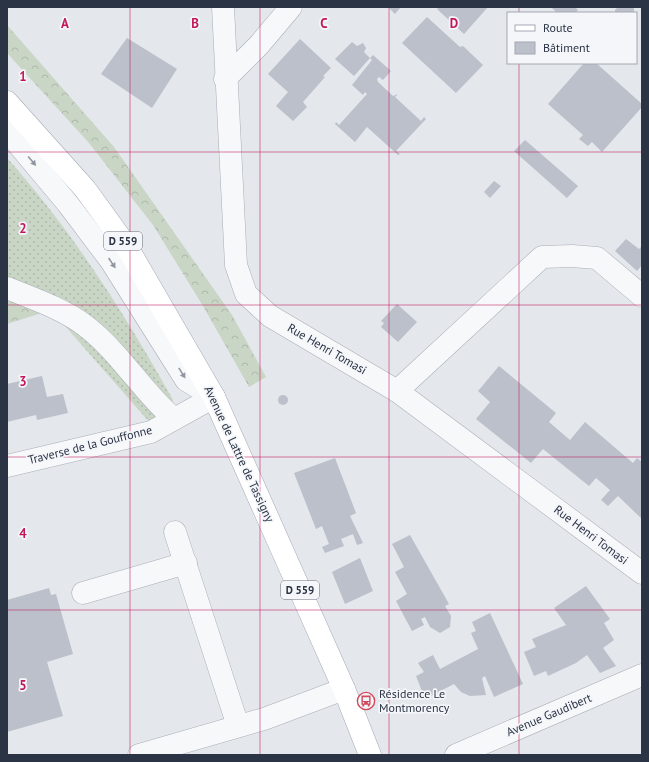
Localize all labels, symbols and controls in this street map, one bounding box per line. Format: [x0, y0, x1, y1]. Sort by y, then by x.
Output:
legend [507, 12, 637, 64]
text: A [61, 15, 69, 32]
text: B [191, 15, 199, 32]
text: C [320, 15, 328, 32]
text: D [450, 15, 458, 32]
text: Route [543, 20, 573, 35]
text: Bâtiment [543, 40, 590, 55]
text: 1 [19, 68, 27, 85]
one-way arrow [28, 156, 37, 166]
text: 2 [19, 220, 27, 237]
road number: D 559 [104, 232, 142, 250]
one-way arrow [108, 258, 116, 268]
street label: Rue Henri Tomasi [285, 320, 370, 377]
one-way arrow [178, 367, 185, 379]
text: 3 [19, 373, 27, 390]
street label: Avenue de Lattre de Tassigny [201, 383, 278, 525]
street label: Traverse de la Gouffonne [26, 422, 154, 467]
street label: Rue Henri Tomasi [551, 502, 631, 567]
text: 4 [19, 525, 27, 542]
road number: D 559 [281, 581, 319, 599]
text: 5 [19, 677, 27, 694]
place label: Résidence Le Montmorency [379, 686, 450, 715]
street label: Avenue Gaudibert [504, 690, 594, 739]
bus stop icon: Résidence Le Montmorency [356, 691, 376, 711]

